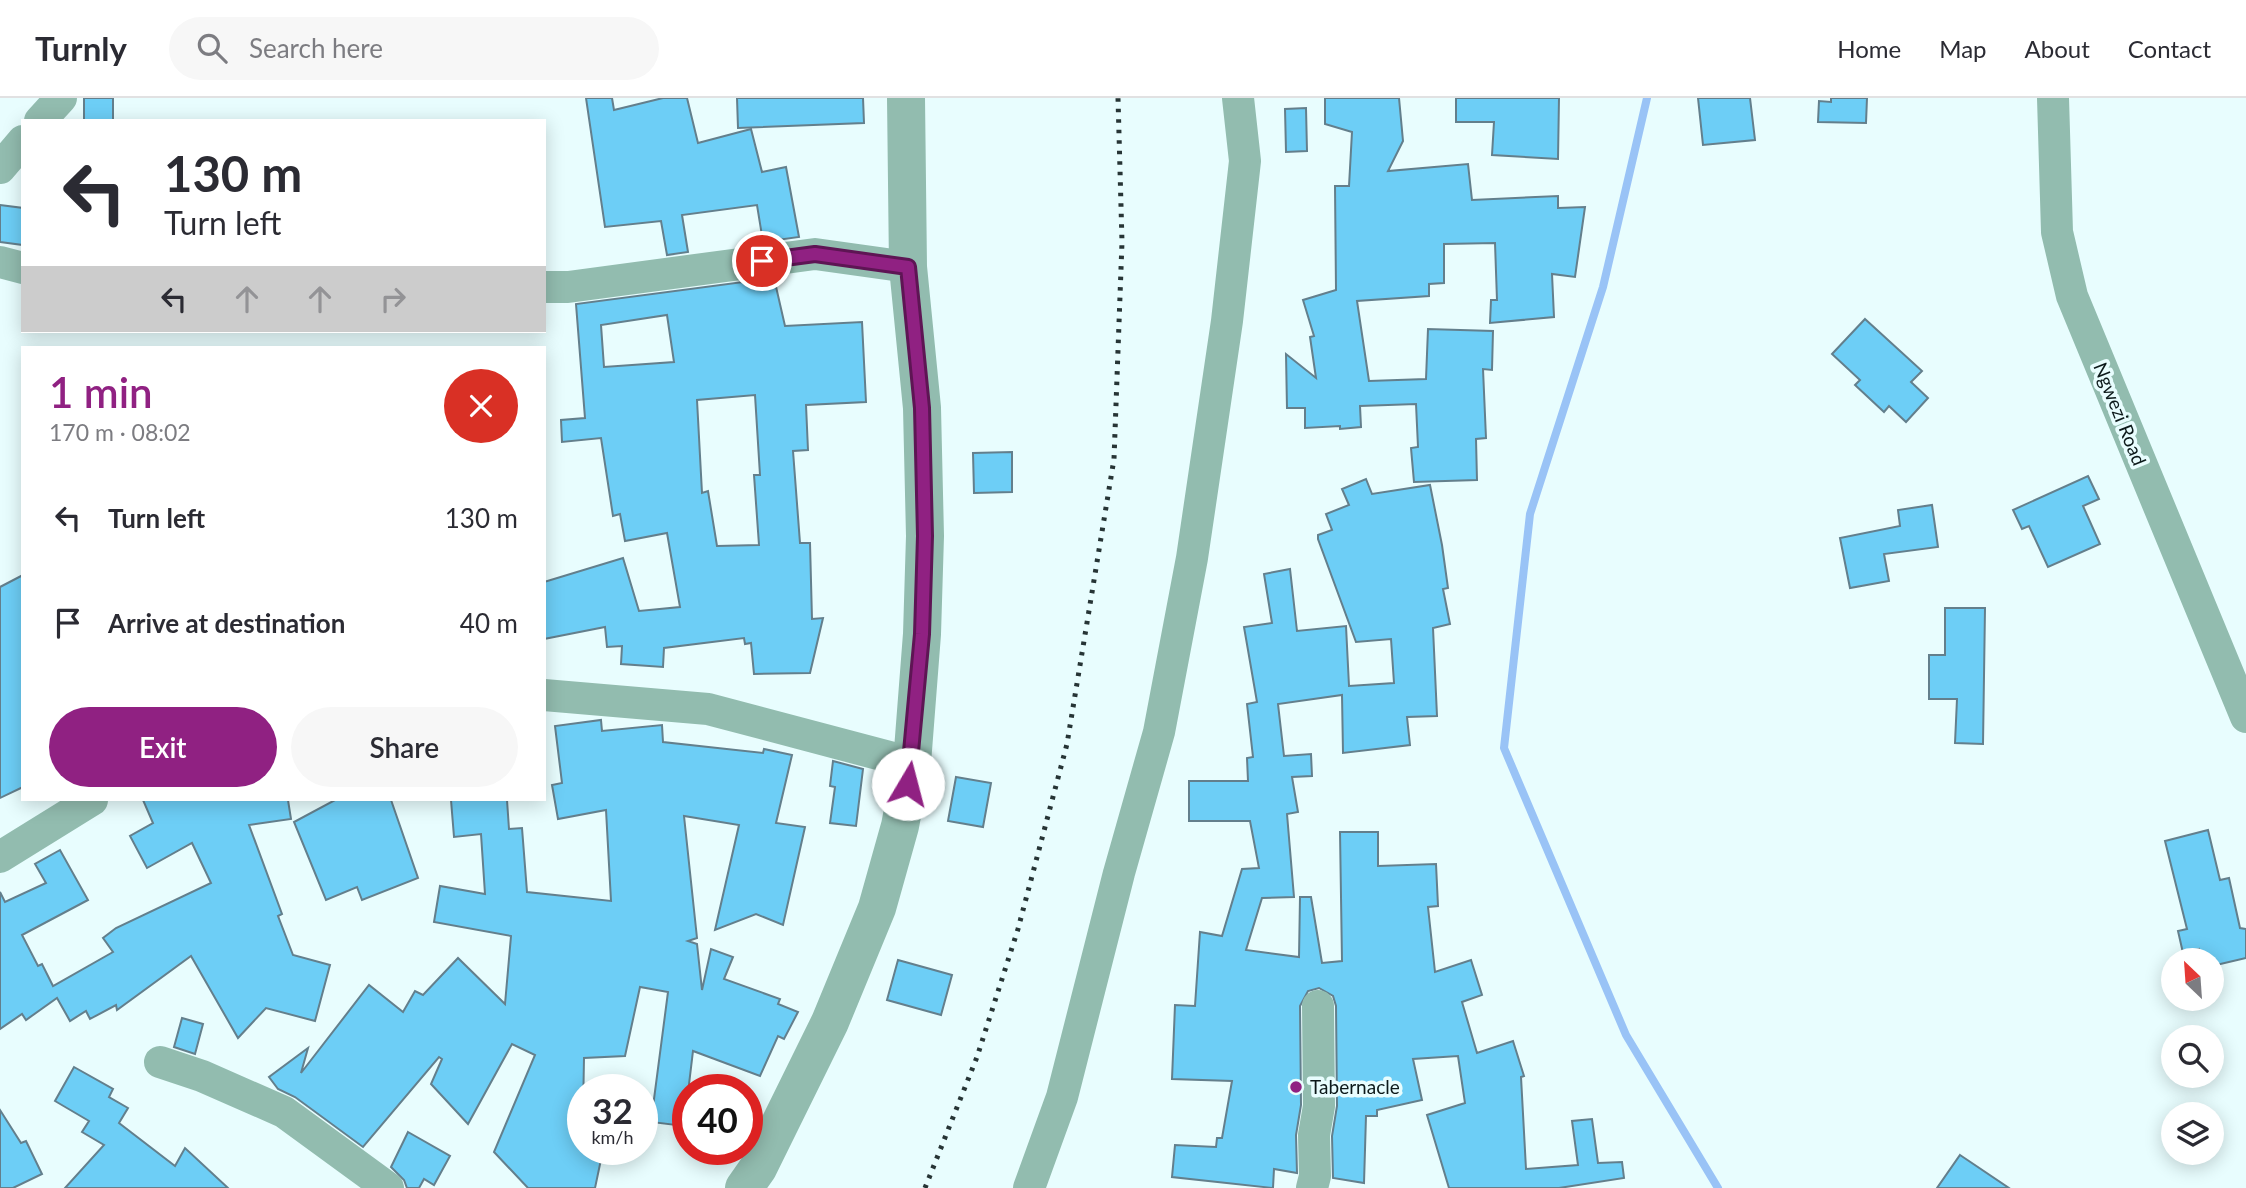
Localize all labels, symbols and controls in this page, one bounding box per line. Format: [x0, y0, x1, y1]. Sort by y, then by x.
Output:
search box [169, 17, 659, 80]
text: Turnly [35, 28, 127, 68]
icon: search [193, 29, 231, 67]
text: Search here [249, 32, 383, 64]
text: Home [1837, 34, 1901, 63]
text: Map [1939, 34, 1987, 63]
text: About [2025, 34, 2090, 63]
text: Contact [2128, 34, 2211, 63]
text: 130 m [164, 144, 302, 202]
icon: left [49, 147, 140, 238]
text: Turn left [164, 203, 281, 242]
pin [732, 231, 792, 291]
icon: arrive [743, 242, 781, 280]
icon: left [155, 280, 193, 318]
icon: ahead [228, 280, 266, 318]
icon: ahead [301, 280, 339, 318]
icon: right [374, 280, 412, 318]
street label: Ngwezi Road [2089, 359, 2152, 469]
text: 1 min [49, 367, 153, 417]
button: close [444, 369, 518, 443]
text: 170 m · 08:02 [49, 418, 191, 446]
icon: left [49, 499, 87, 537]
text: Turn left [108, 502, 205, 534]
text: 130 m [445, 502, 518, 534]
icon: arrive [49, 604, 87, 642]
text: Arrive at destination [108, 607, 345, 639]
text: 40 m [460, 607, 518, 639]
button: Exit [49, 707, 277, 787]
button: Share [291, 707, 518, 787]
position arrow [871, 747, 945, 821]
north arrow [2161, 948, 2224, 1012]
map controls [2161, 948, 2224, 1165]
button: search [2161, 1025, 2224, 1088]
speed limit sign: 40 [672, 1074, 763, 1165]
place label: Tabernacle [1310, 1075, 1400, 1098]
marker: Tabernacle [1288, 1079, 1304, 1095]
text: 32 [592, 1089, 633, 1131]
button: layers [2161, 1102, 2224, 1165]
text: km/h [591, 1126, 634, 1148]

